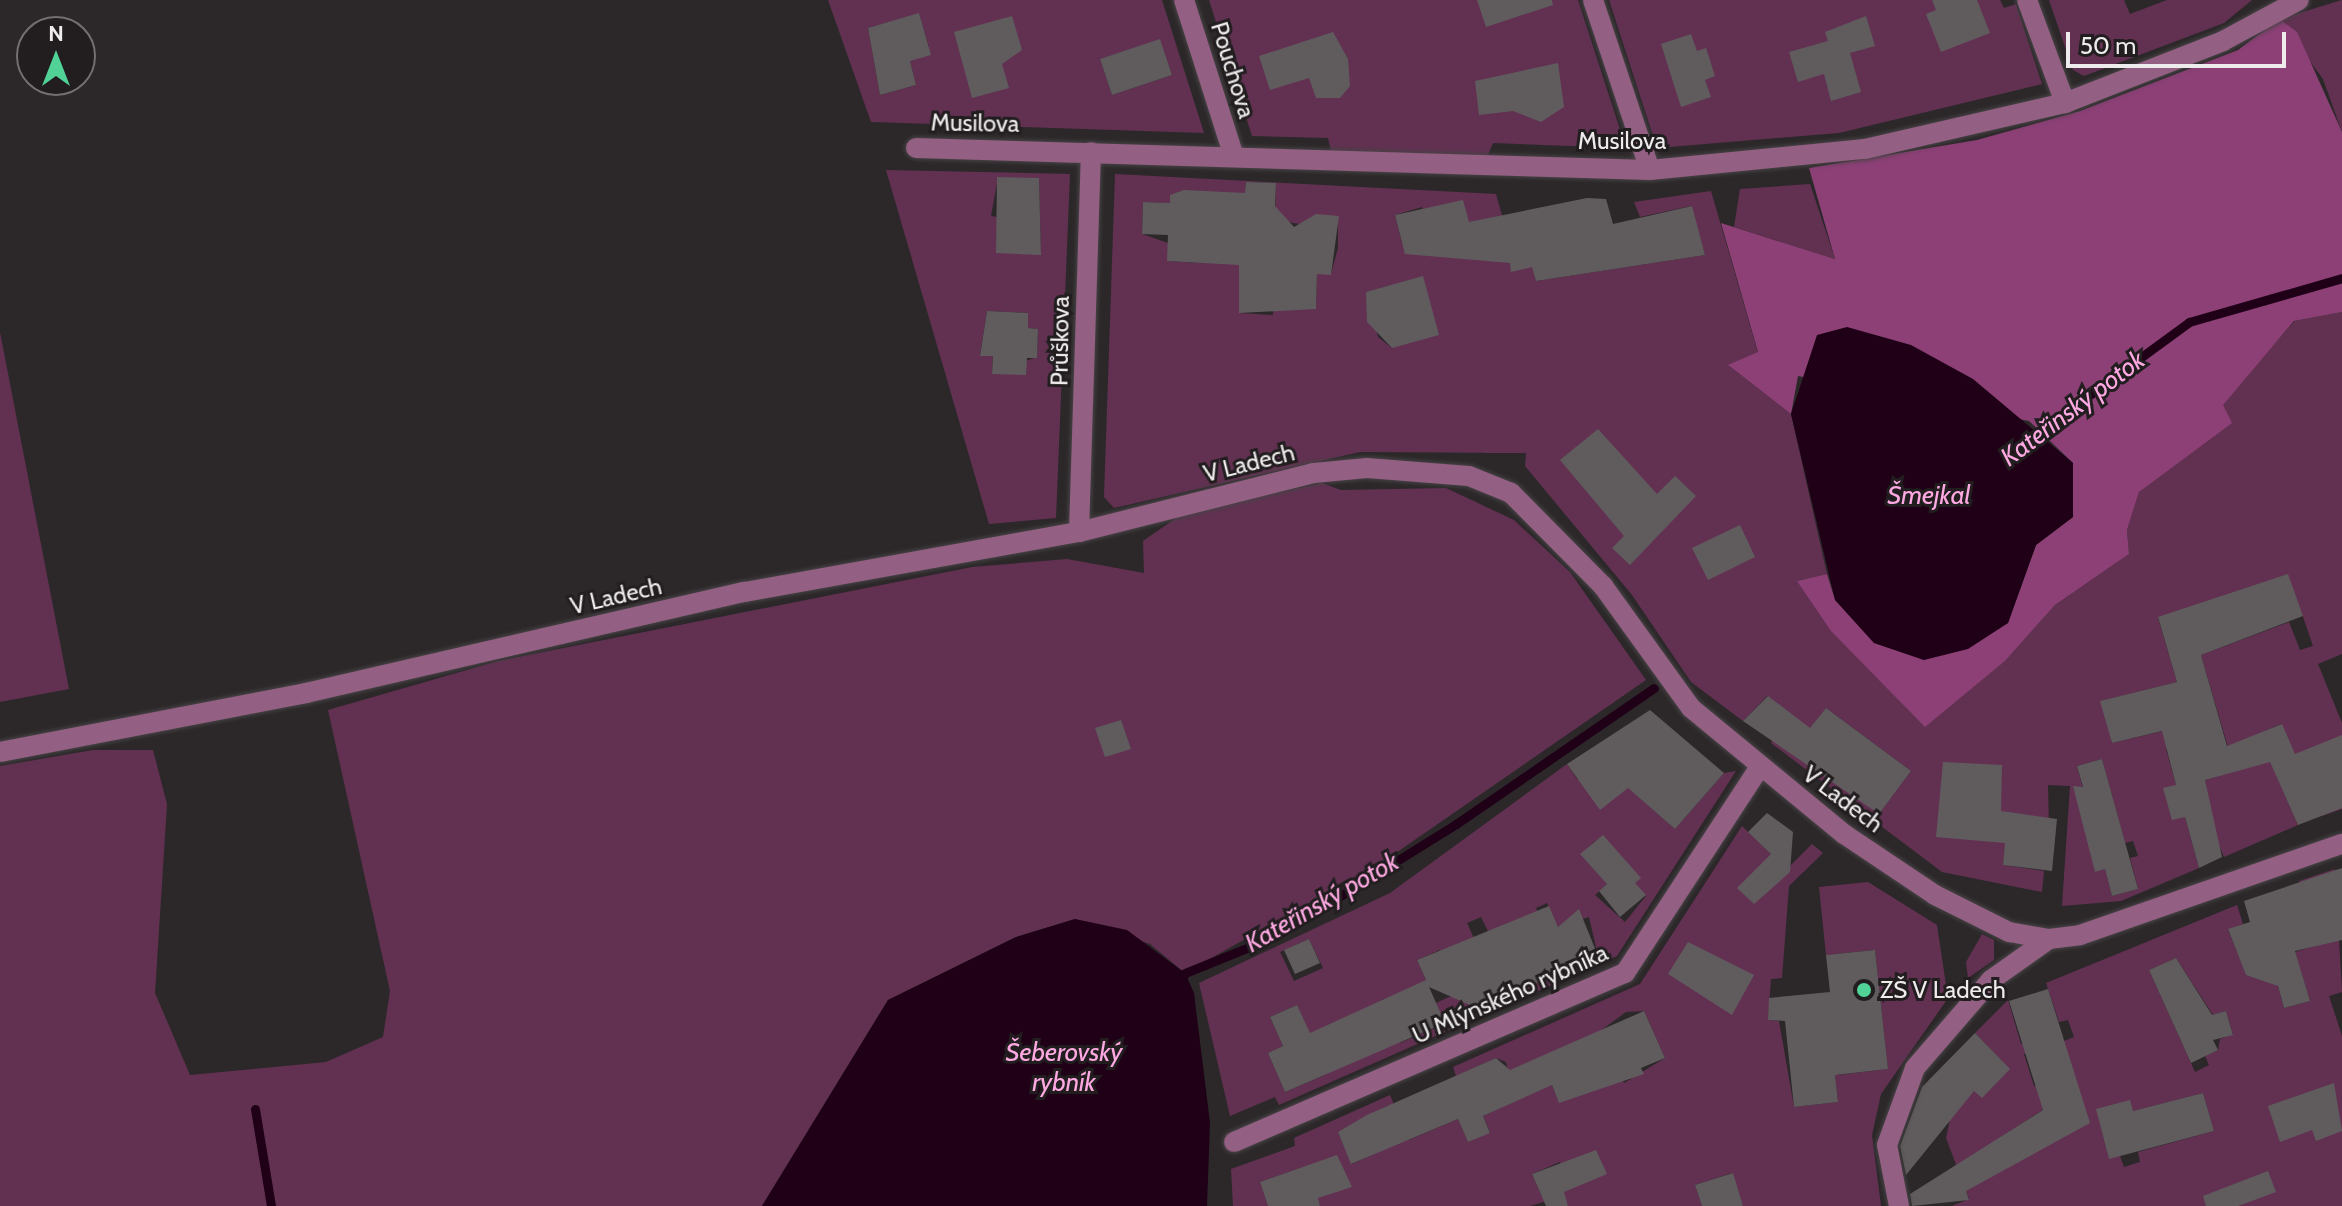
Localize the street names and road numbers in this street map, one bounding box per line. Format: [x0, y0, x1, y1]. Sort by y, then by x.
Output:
street label: Pouchova [1205, 18, 1261, 122]
street label: Musilova [930, 108, 1020, 138]
street label: Musilova [1578, 127, 1666, 155]
street label: Průškova [1045, 296, 1075, 386]
street label: V Ladech [1200, 438, 1298, 488]
street label: V Ladech [567, 571, 665, 621]
street label: V Ladech [1797, 759, 1889, 839]
street label: U Mlýnského rybníka [1408, 938, 1612, 1050]

